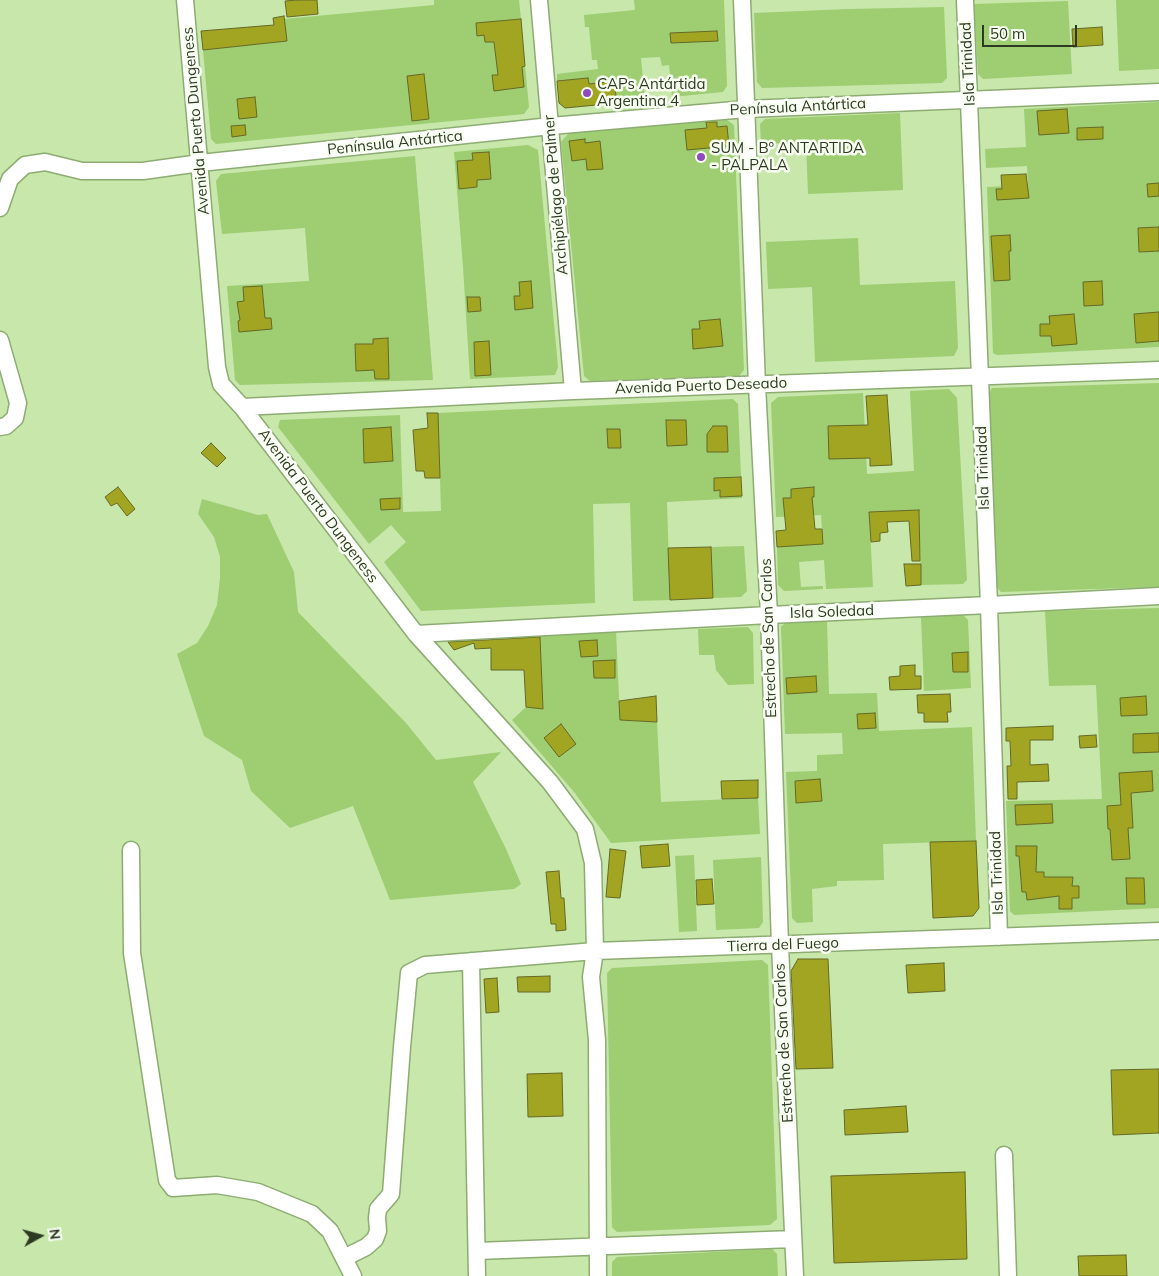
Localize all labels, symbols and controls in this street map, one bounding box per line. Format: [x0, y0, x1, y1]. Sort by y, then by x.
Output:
scale bar [984, 15, 1079, 47]
street label: Isla Trinidad [957, 22, 979, 106]
text: 50 m [990, 24, 1025, 43]
street label: Avenida Puerto Dungeness [179, 26, 213, 216]
place label: CAPs Antártida Argentina 4 [597, 75, 706, 110]
marker: CAPs Antártida Argentina 4 [581, 87, 593, 99]
street label: Península Antártica [729, 94, 867, 120]
street label: Archipiélago de Palmer [540, 114, 572, 276]
street label: Península Antártica [326, 127, 464, 159]
place label: SUM - Bº ANTARTIDA - PALPALA [711, 139, 864, 174]
marker: SUM - Bº ANTARTIDA - PALPALA [695, 151, 707, 163]
street label: Avenida Puerto Deseado [615, 374, 787, 398]
street label: Avenida Puerto Dungeness [254, 425, 382, 587]
street label: Isla Trinidad [973, 426, 993, 510]
street label: Estrecho de San Carlos [757, 558, 781, 718]
street label: Isla Soledad [789, 602, 875, 622]
street label: Isla Trinidad [987, 831, 1007, 915]
street label: Tierra del Fuego [727, 934, 839, 956]
street label: Estrecho de San Carlos [771, 963, 797, 1123]
north arrow [15, 1211, 65, 1261]
text: N [45, 1228, 64, 1241]

